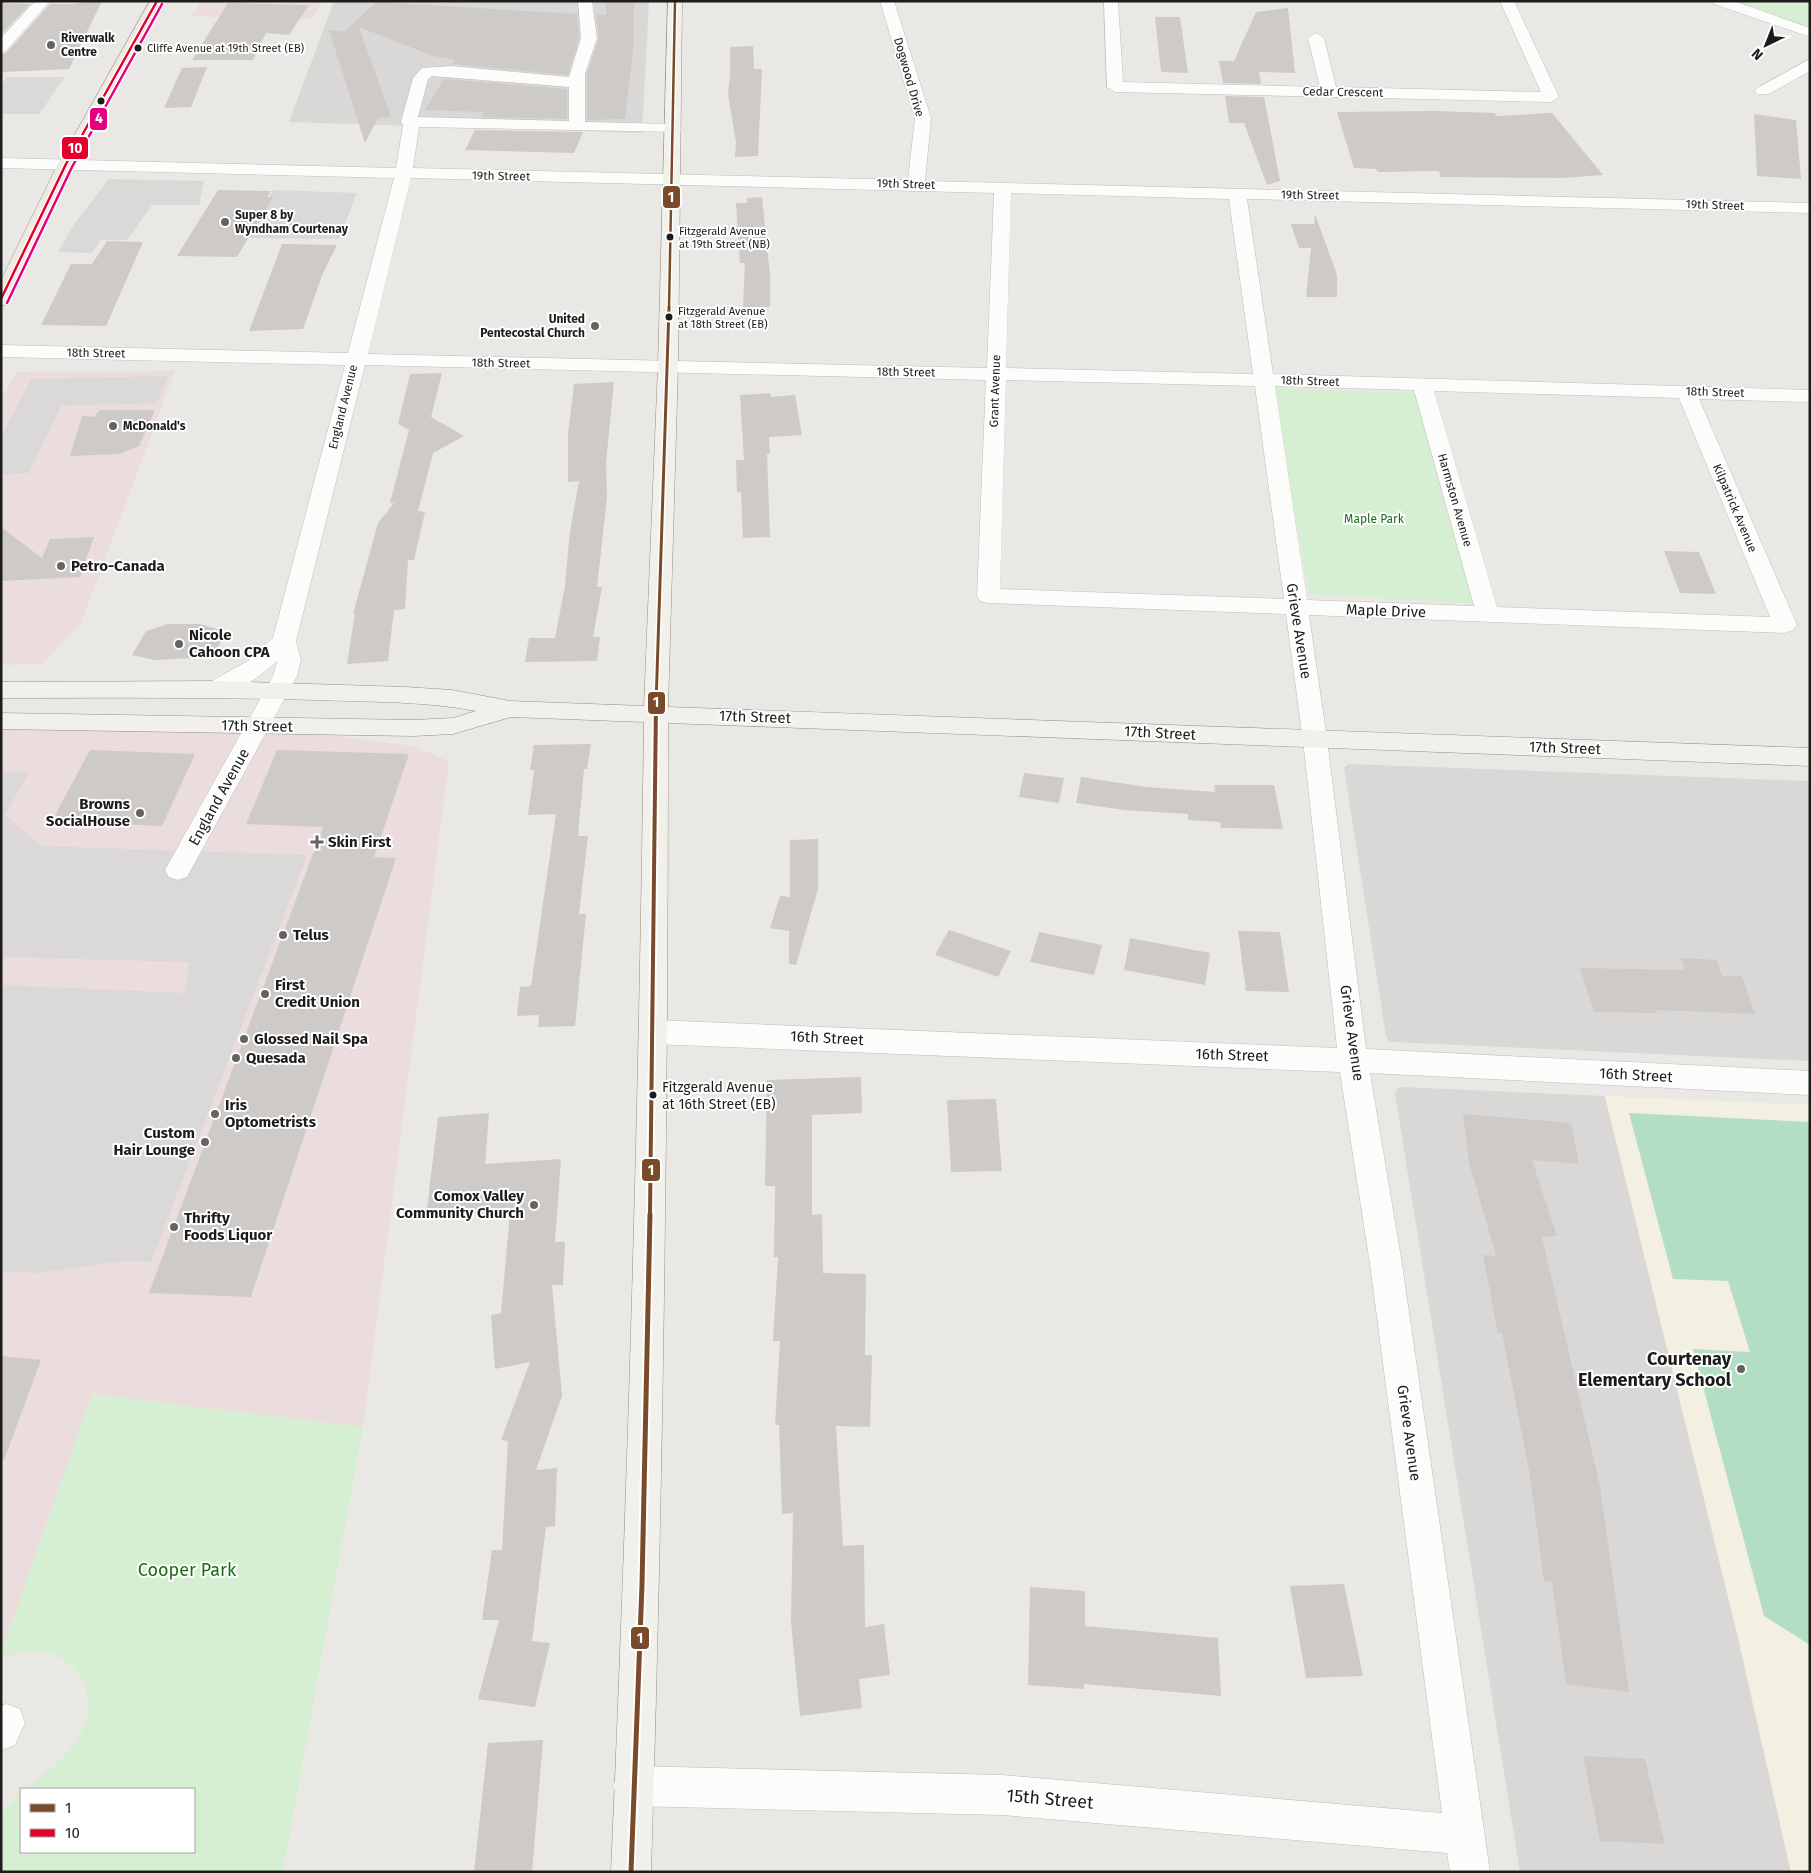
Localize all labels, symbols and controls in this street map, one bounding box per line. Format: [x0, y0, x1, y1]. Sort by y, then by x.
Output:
north arrow [1741, 20, 1791, 70]
place label: Riverwalk Centre [61, 31, 115, 59]
street label: Dogwood Drive [891, 36, 927, 118]
marker: Riverwalk Centre [45, 39, 57, 51]
place label: Cliffe Avenue at 19th Street (EB) [147, 42, 305, 55]
marker: Cliffe Avenue at 19th Street (EB) [133, 43, 143, 53]
text: N [1748, 45, 1767, 64]
street label: Cedar Crescent [1302, 84, 1384, 100]
unlabelled marker [96, 96, 106, 106]
line badge: 4 [89, 107, 108, 131]
text: 4 [95, 110, 103, 127]
line badge: 10 [61, 136, 89, 160]
text: 10 [68, 140, 82, 157]
street label: 19th Street [472, 168, 531, 184]
street label: 19th Street [876, 176, 936, 192]
line badge: 1 [662, 185, 681, 209]
street label: 19th Street [1281, 187, 1340, 203]
text: 1 [668, 189, 674, 206]
street label: 19th Street [1685, 197, 1745, 213]
place label: Super 8 by Wyndham Courtenay [235, 208, 349, 236]
marker: Super 8 by Wyndham Courtenay [219, 216, 231, 228]
place label: Fitzgerald Avenue at 19th Street (NB) [679, 225, 770, 251]
marker: Fitzgerald Avenue at 19th Street (NB) [665, 232, 675, 242]
place label: Fitzgerald Avenue at 18th Street (EB) [678, 305, 768, 331]
place label: United Pentecostal Church [480, 312, 585, 340]
marker: Fitzgerald Avenue at 18th Street (EB) [664, 312, 674, 322]
marker: United Pentecostal Church [589, 320, 601, 332]
street label: 18th Street [66, 345, 126, 361]
street label: Grant Avenue [987, 354, 1003, 428]
street label: 18th Street [471, 355, 531, 371]
street label: England Avenue [326, 363, 360, 451]
street label: 18th Street [876, 364, 936, 380]
street label: 18th Street [1280, 373, 1340, 389]
street label: 18th Street [1685, 384, 1745, 400]
place label: McDonald's [123, 419, 186, 433]
marker: McDonald's [107, 420, 119, 432]
street label: Harmston Avenue [1435, 452, 1475, 548]
street label: Kilpatrick Avenue [1710, 462, 1760, 554]
park label: Maple Park [1344, 512, 1405, 526]
place label: Petro-Canada [71, 557, 165, 575]
marker: Petro-Canada [55, 560, 67, 572]
street label: Grieve Avenue [1283, 582, 1315, 680]
street label: Maple Drive [1346, 601, 1426, 621]
place label: Nicole Cahoon CPA [189, 626, 271, 661]
marker: Nicole Cahoon CPA [173, 638, 185, 650]
line badge: 1 [647, 691, 666, 715]
text: 1 [653, 694, 659, 711]
street label: 17th Street [719, 707, 792, 727]
street label: 17th Street [221, 716, 294, 736]
street label: 17th Street [1124, 722, 1197, 744]
street label: 17th Street [1529, 738, 1602, 758]
street label: England Avenue [185, 745, 253, 849]
place label: Browns SocialHouse [46, 795, 130, 830]
marker: Browns SocialHouse [134, 807, 146, 819]
place label: Skin First [328, 833, 391, 851]
marker: Skin First [310, 835, 324, 849]
place label: Telus [293, 926, 329, 944]
marker: Telus [277, 929, 289, 941]
place label: First Credit Union [275, 976, 360, 1011]
street label: Grieve Avenue [1336, 984, 1368, 1082]
marker: First Credit Union [259, 988, 271, 1000]
street label: 16th Street [790, 1027, 865, 1049]
place label: Glossed Nail Spa [254, 1030, 368, 1048]
marker: Glossed Nail Spa [238, 1033, 250, 1045]
street label: 16th Street [1195, 1045, 1270, 1065]
place label: Quesada [246, 1049, 306, 1067]
marker: Quesada [230, 1052, 242, 1064]
street label: 16th Street [1599, 1064, 1674, 1086]
place label: Fitzgerald Avenue at 16th Street (EB) [662, 1079, 776, 1113]
marker: Fitzgerald Avenue at 16th Street (EB) [648, 1090, 658, 1100]
place label: Iris Optometrists [225, 1096, 316, 1131]
marker: Iris Optometrists [209, 1108, 221, 1120]
place label: Custom Hair Lounge [113, 1124, 195, 1159]
marker: Custom Hair Lounge [199, 1136, 211, 1148]
line badge: 1 [641, 1158, 661, 1182]
text: 1 [648, 1162, 654, 1179]
place label: Comox Valley Community Church [396, 1187, 524, 1222]
marker: Comox Valley Community Church [528, 1199, 540, 1211]
place label: Thrifty Foods Liquor [184, 1209, 273, 1244]
marker: Thrifty Foods Liquor [168, 1221, 180, 1233]
place label: Courtenay Elementary School [1578, 1348, 1732, 1391]
marker: Courtenay Elementary School [1735, 1363, 1747, 1375]
street label: Grieve Avenue [1393, 1384, 1425, 1482]
park label: Cooper Park [138, 1559, 237, 1581]
line badge: 1 [630, 1626, 650, 1650]
text: 1 [637, 1630, 643, 1647]
street label: 15th Street [1006, 1784, 1095, 1814]
legend [20, 1788, 195, 1853]
text: 1 [65, 1799, 72, 1817]
text: 10 [65, 1824, 80, 1842]

